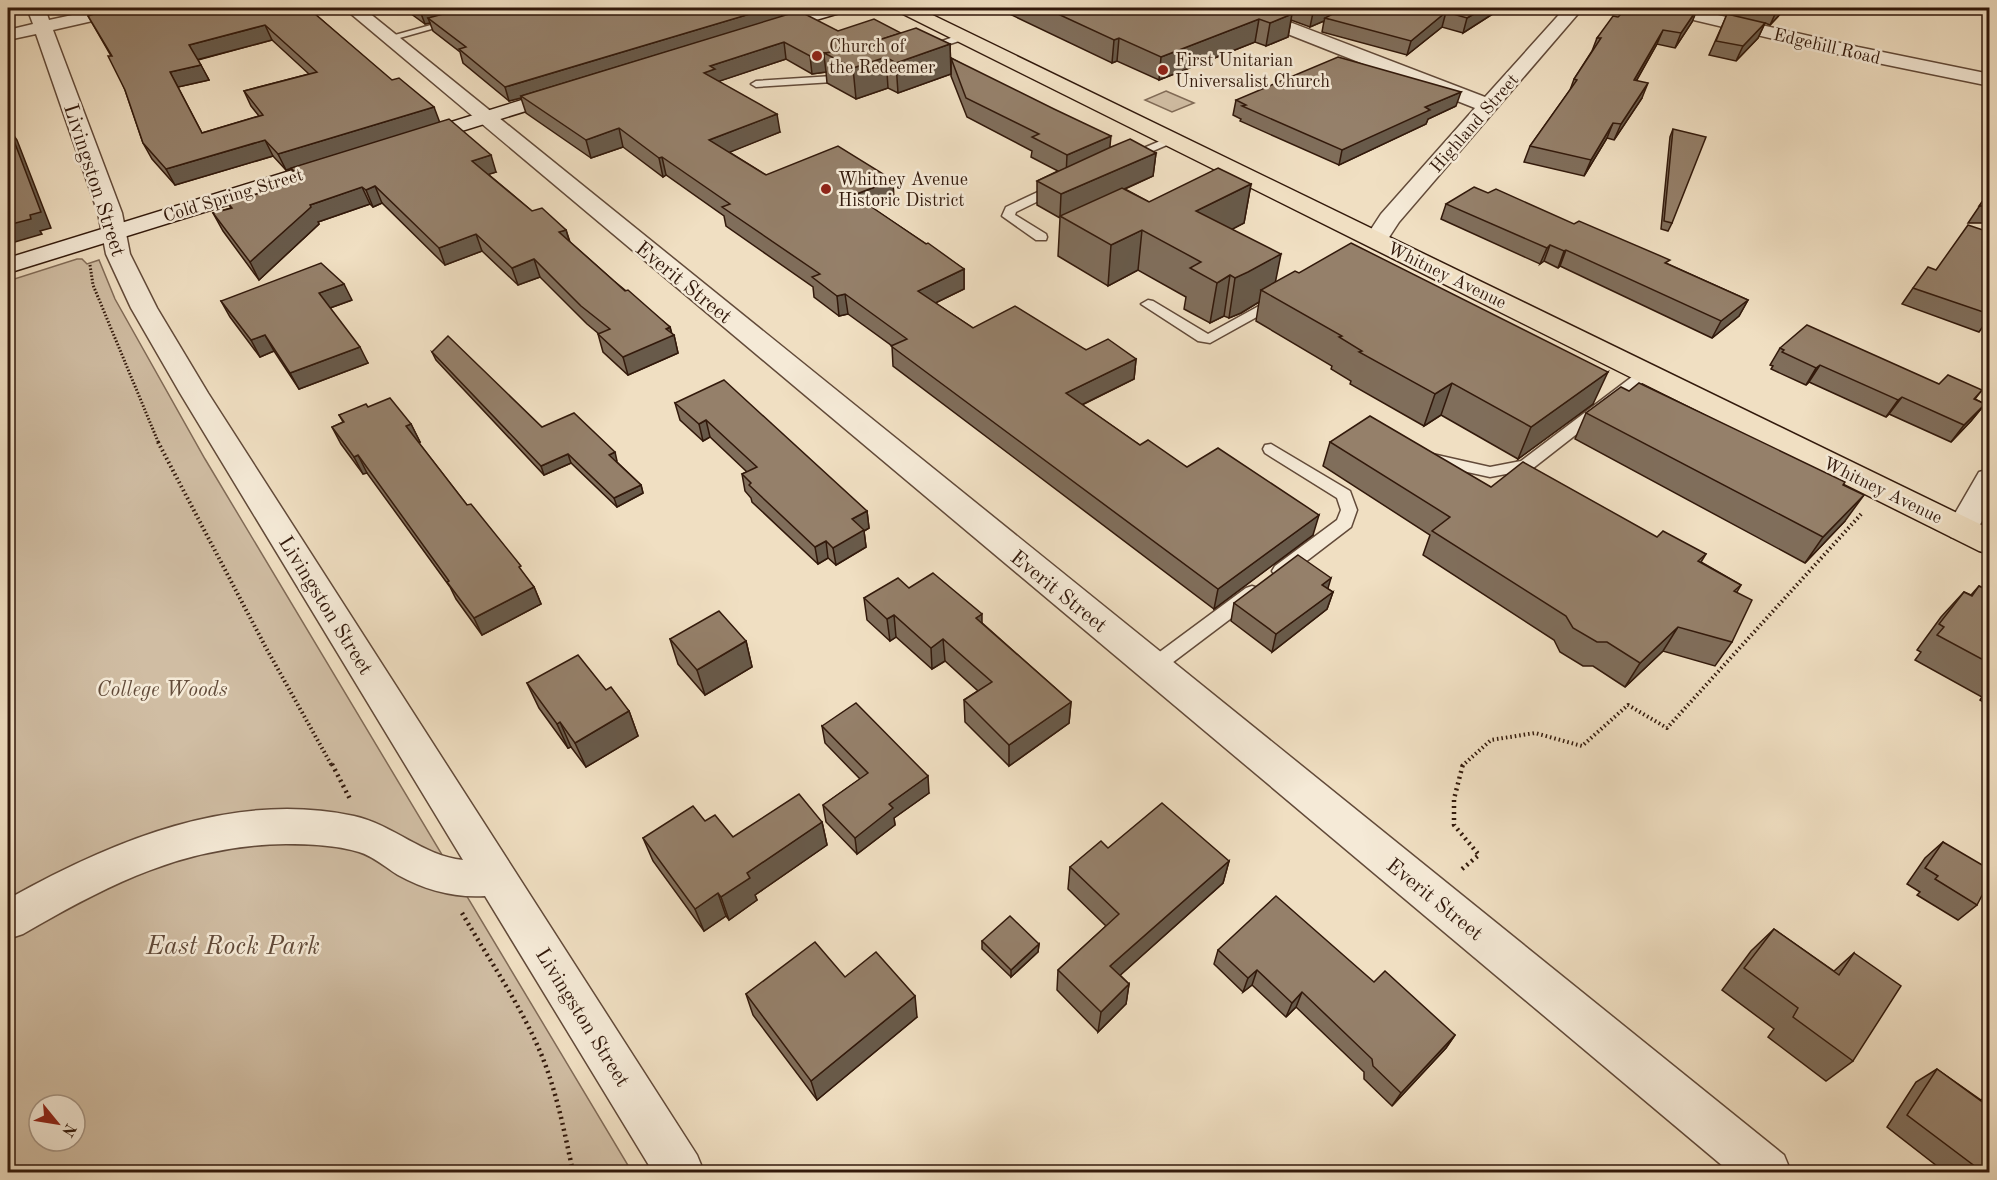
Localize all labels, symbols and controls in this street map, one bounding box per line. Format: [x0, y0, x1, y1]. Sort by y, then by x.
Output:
street label: Edgehill Road [1771, 26, 1882, 68]
place label: Church of the Redeemer [829, 38, 936, 77]
marker: Church of the Redeemer [810, 49, 824, 63]
place label: First Unitarian Universalist Church [1175, 52, 1330, 91]
marker: First Unitarian Universalist Church [1156, 63, 1170, 77]
street label: Highland Street [1427, 71, 1522, 176]
street label: Livingston Street [59, 102, 128, 259]
street label: Cold Spring Street [161, 166, 305, 226]
place label: Whitney Avenue Historic District [838, 171, 968, 210]
marker: Whitney Avenue Historic District [819, 182, 833, 196]
street label: Everit Street [631, 238, 735, 328]
street label: Whitney Avenue [1384, 239, 1509, 312]
street label: Whitney Avenue [1820, 454, 1945, 527]
street label: Livingston Street [274, 533, 376, 679]
street label: Everit Street [1006, 547, 1110, 637]
park label: College Woods [96, 680, 228, 701]
street label: Everit Street [1382, 855, 1486, 945]
park label: East Rock Park [145, 934, 320, 960]
street label: Livingston Street [531, 945, 633, 1091]
north arrow [27, 1093, 87, 1153]
text: N [58, 1120, 78, 1139]

